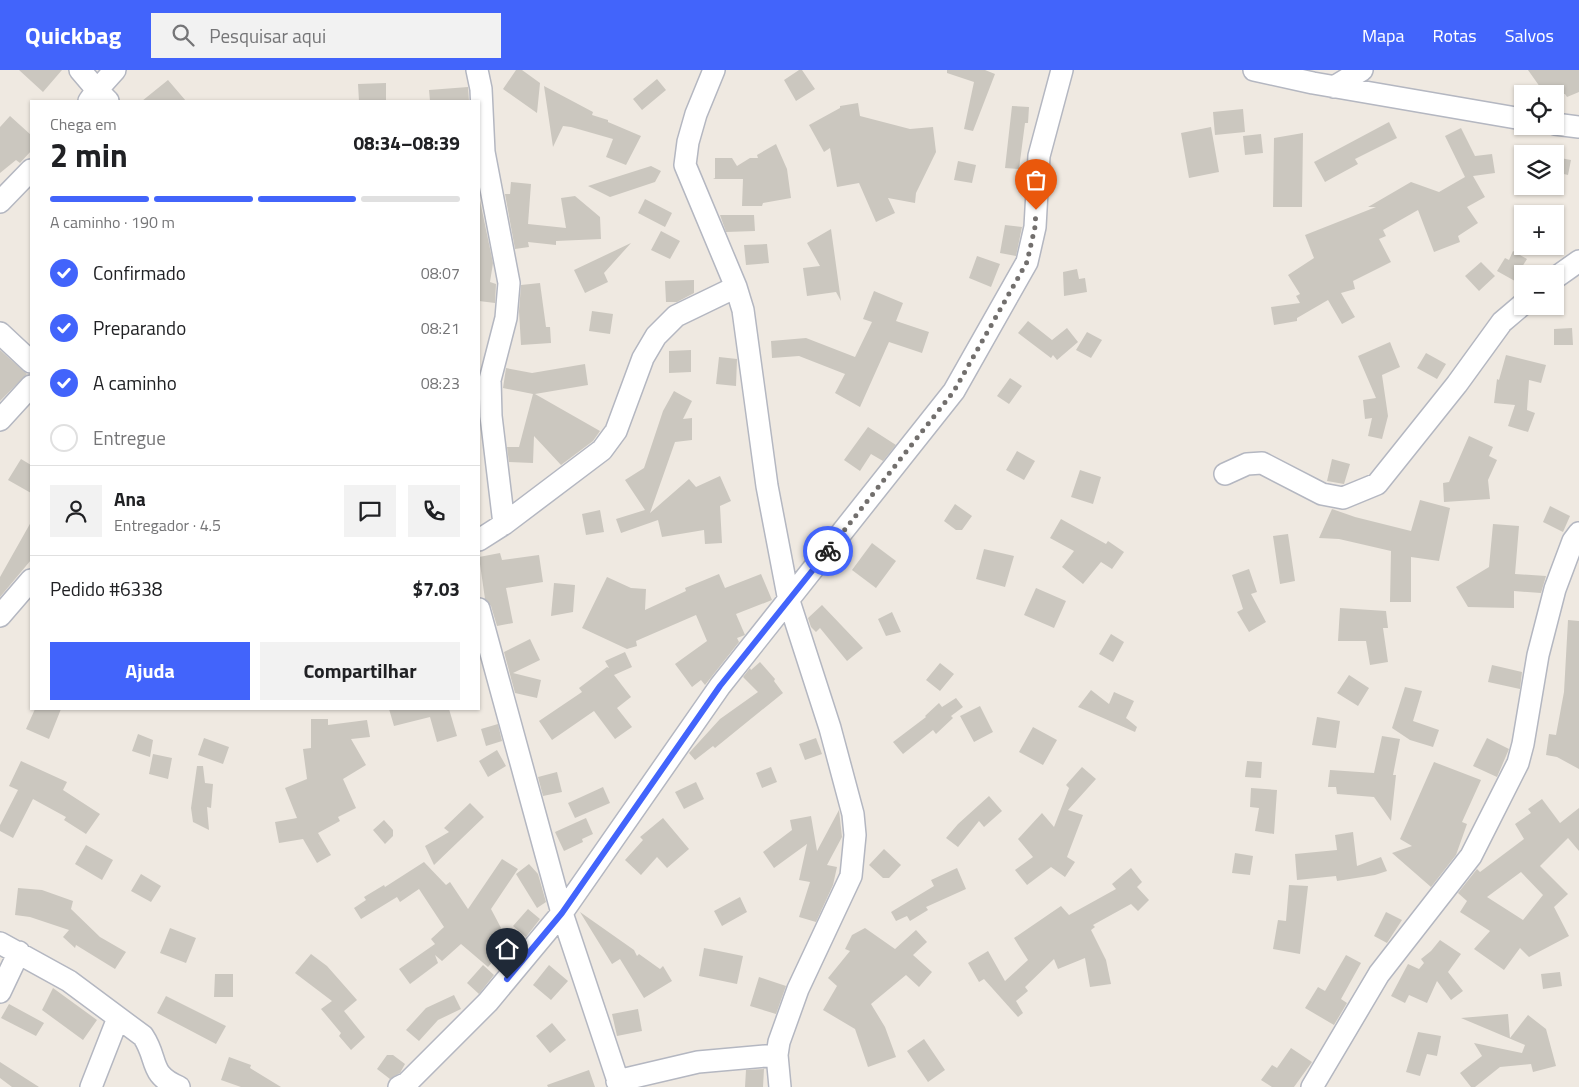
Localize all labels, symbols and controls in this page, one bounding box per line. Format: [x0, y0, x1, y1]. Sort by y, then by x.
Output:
search box [151, 13, 501, 58]
text: Quickbag [25, 17, 121, 53]
icon: search [169, 21, 197, 49]
text: Pesquisar aqui [209, 21, 326, 50]
text: Mapa [1362, 22, 1405, 49]
text: Rotas [1433, 22, 1477, 49]
text: Salvos [1505, 22, 1554, 49]
map controls [1514, 85, 1564, 315]
button: locate [1514, 85, 1564, 135]
text: Chega em [50, 112, 117, 136]
text: 08:34–08:39 [353, 128, 460, 157]
text: 2 min [50, 131, 128, 179]
button: layers [1514, 145, 1564, 195]
pin [1015, 159, 1057, 210]
icon: bag [1022, 166, 1050, 194]
button: + [1514, 205, 1564, 255]
text: A caminho · 190 m [50, 210, 175, 234]
text: Confirmado [93, 258, 186, 287]
icon: check [50, 259, 78, 287]
text: 08:07 [421, 261, 460, 285]
button: − [1514, 265, 1564, 315]
text: Preparando [93, 313, 186, 342]
icon: check [50, 314, 78, 342]
text: 08:21 [421, 316, 460, 340]
text: A caminho [93, 368, 177, 397]
icon: check [50, 369, 78, 397]
text: 08:23 [421, 371, 460, 395]
text: Entregue [93, 423, 166, 452]
text: Ana [114, 484, 146, 513]
button: person [50, 485, 102, 537]
button: chat [344, 485, 396, 537]
button: phone [408, 485, 460, 537]
text: Entregador · 4.5 [114, 513, 221, 537]
courier [803, 526, 853, 576]
icon: bike [814, 537, 842, 565]
text: Pedido #6338 [50, 574, 162, 603]
text: $7.03 [413, 574, 460, 603]
button: Ajuda [50, 642, 250, 700]
button: Compartilhar [260, 642, 460, 700]
pin [486, 928, 528, 979]
icon: home [493, 935, 521, 963]

